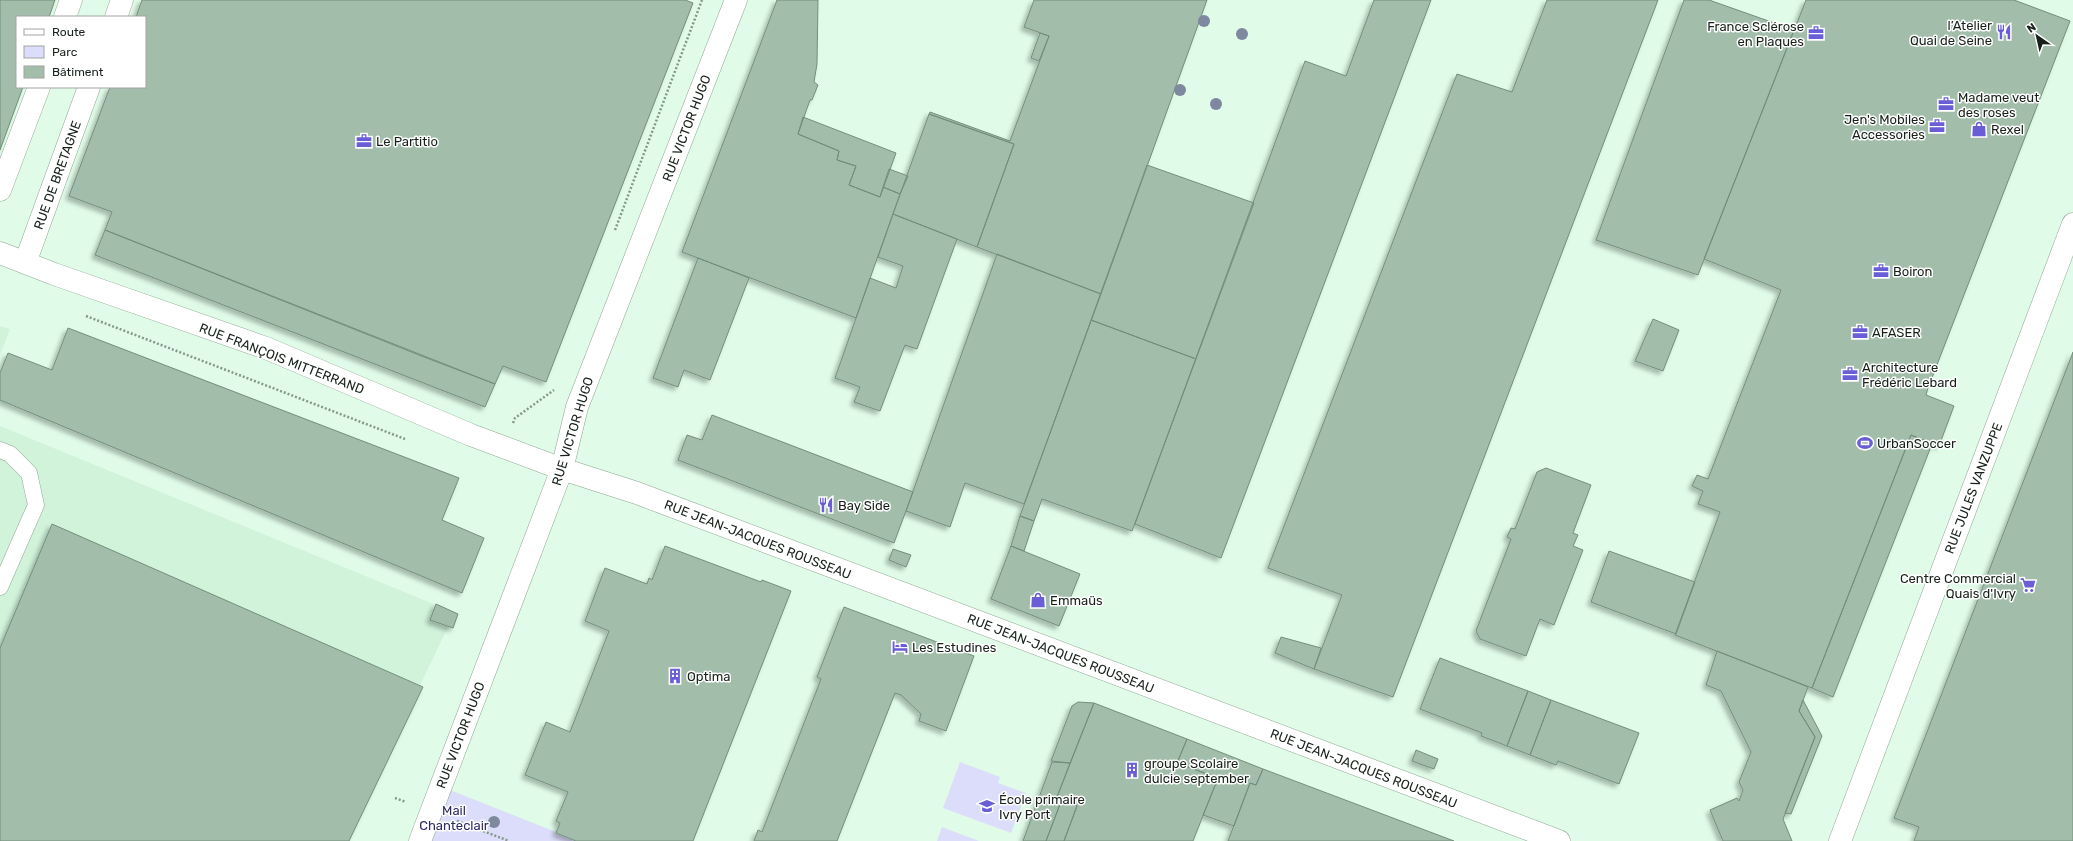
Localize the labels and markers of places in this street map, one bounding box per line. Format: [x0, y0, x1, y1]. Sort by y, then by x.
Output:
place label: l’Atelier Quai de Seine [1910, 18, 1992, 48]
place label: France Sclérose en Plaques [1707, 19, 1804, 49]
restaurant icon: l’Atelier Quai de Seine [1995, 23, 2013, 41]
office icon: France Sclérose en Plaques [1807, 24, 1825, 42]
place label: Madame veut des roses [1958, 90, 2039, 120]
office icon: Madame veut des roses [1937, 95, 1955, 113]
place label: Jen's Mobiles Accessories [1844, 112, 1925, 142]
office icon: Jen's Mobiles Accessories [1928, 117, 1946, 135]
shop icon: Rexel [1970, 120, 1988, 138]
place label: Rexel [1991, 122, 2024, 137]
office icon: Le Partitio [355, 132, 373, 150]
place label: Le Partitio [376, 134, 438, 149]
office icon: Boiron [1872, 262, 1890, 280]
place label: Boiron [1893, 264, 1932, 279]
office icon: AFASER [1851, 323, 1869, 341]
place label: AFASER [1872, 325, 1921, 340]
place label: Architecture Frédéric Lebard [1862, 360, 1957, 390]
office icon: Architecture Frédéric Lebard [1841, 365, 1859, 383]
sports icon: UrbanSoccer [1856, 434, 1874, 452]
place label: UrbanSoccer [1877, 436, 1956, 451]
restaurant icon: Bay Side [817, 496, 835, 514]
place label: Bay Side [838, 498, 890, 513]
place label: Centre Commercial Quais d'Ivry [1900, 571, 2016, 601]
supermarket icon: Centre Commercial Quais d'Ivry [2019, 576, 2037, 594]
shop icon: Emmaüs [1029, 591, 1047, 609]
place label: Emmaüs [1050, 593, 1103, 608]
hotel icon: Les Estudines [891, 638, 909, 656]
place label: Les Estudines [912, 640, 997, 655]
building icon: Optima [666, 667, 684, 685]
place label: Optima [687, 669, 730, 684]
place label: groupe Scolaire dulcie september [1144, 756, 1249, 786]
building icon: groupe Scolaire dulcie september [1123, 761, 1141, 779]
place label: École primaire Ivry Port [999, 792, 1085, 822]
school or university icon: École primaire Ivry Port [978, 797, 996, 815]

